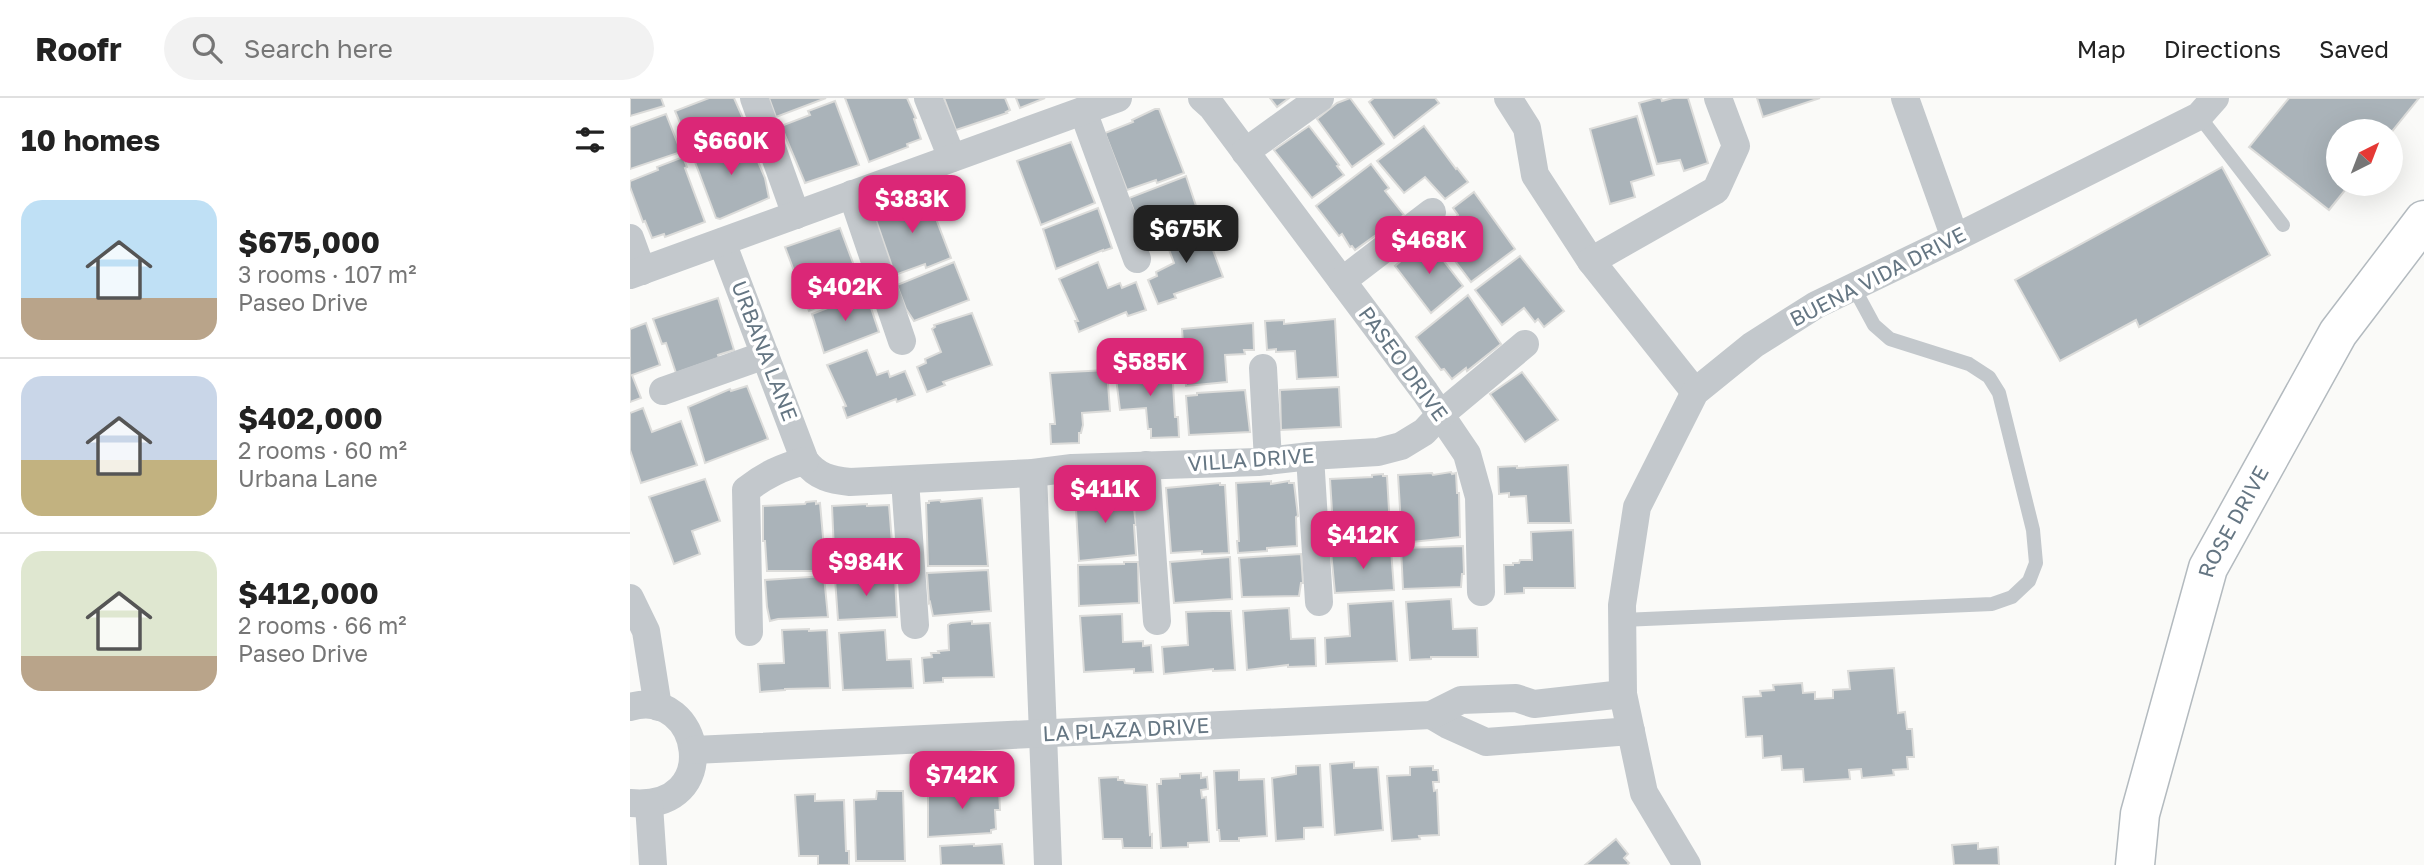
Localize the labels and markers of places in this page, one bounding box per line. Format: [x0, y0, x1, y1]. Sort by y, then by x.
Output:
pin: $660K [682, 118, 780, 177]
pin: $383K [863, 176, 961, 235]
pin: $675K [1137, 206, 1235, 265]
pin: $468K [1380, 216, 1478, 276]
pin: $402K [796, 264, 894, 323]
pin: $585K [1101, 338, 1199, 398]
pin: $411K [1056, 466, 1154, 525]
pin: $412K [1314, 512, 1412, 571]
pin: $984K [817, 538, 915, 598]
pin: $742K [913, 752, 1011, 811]

